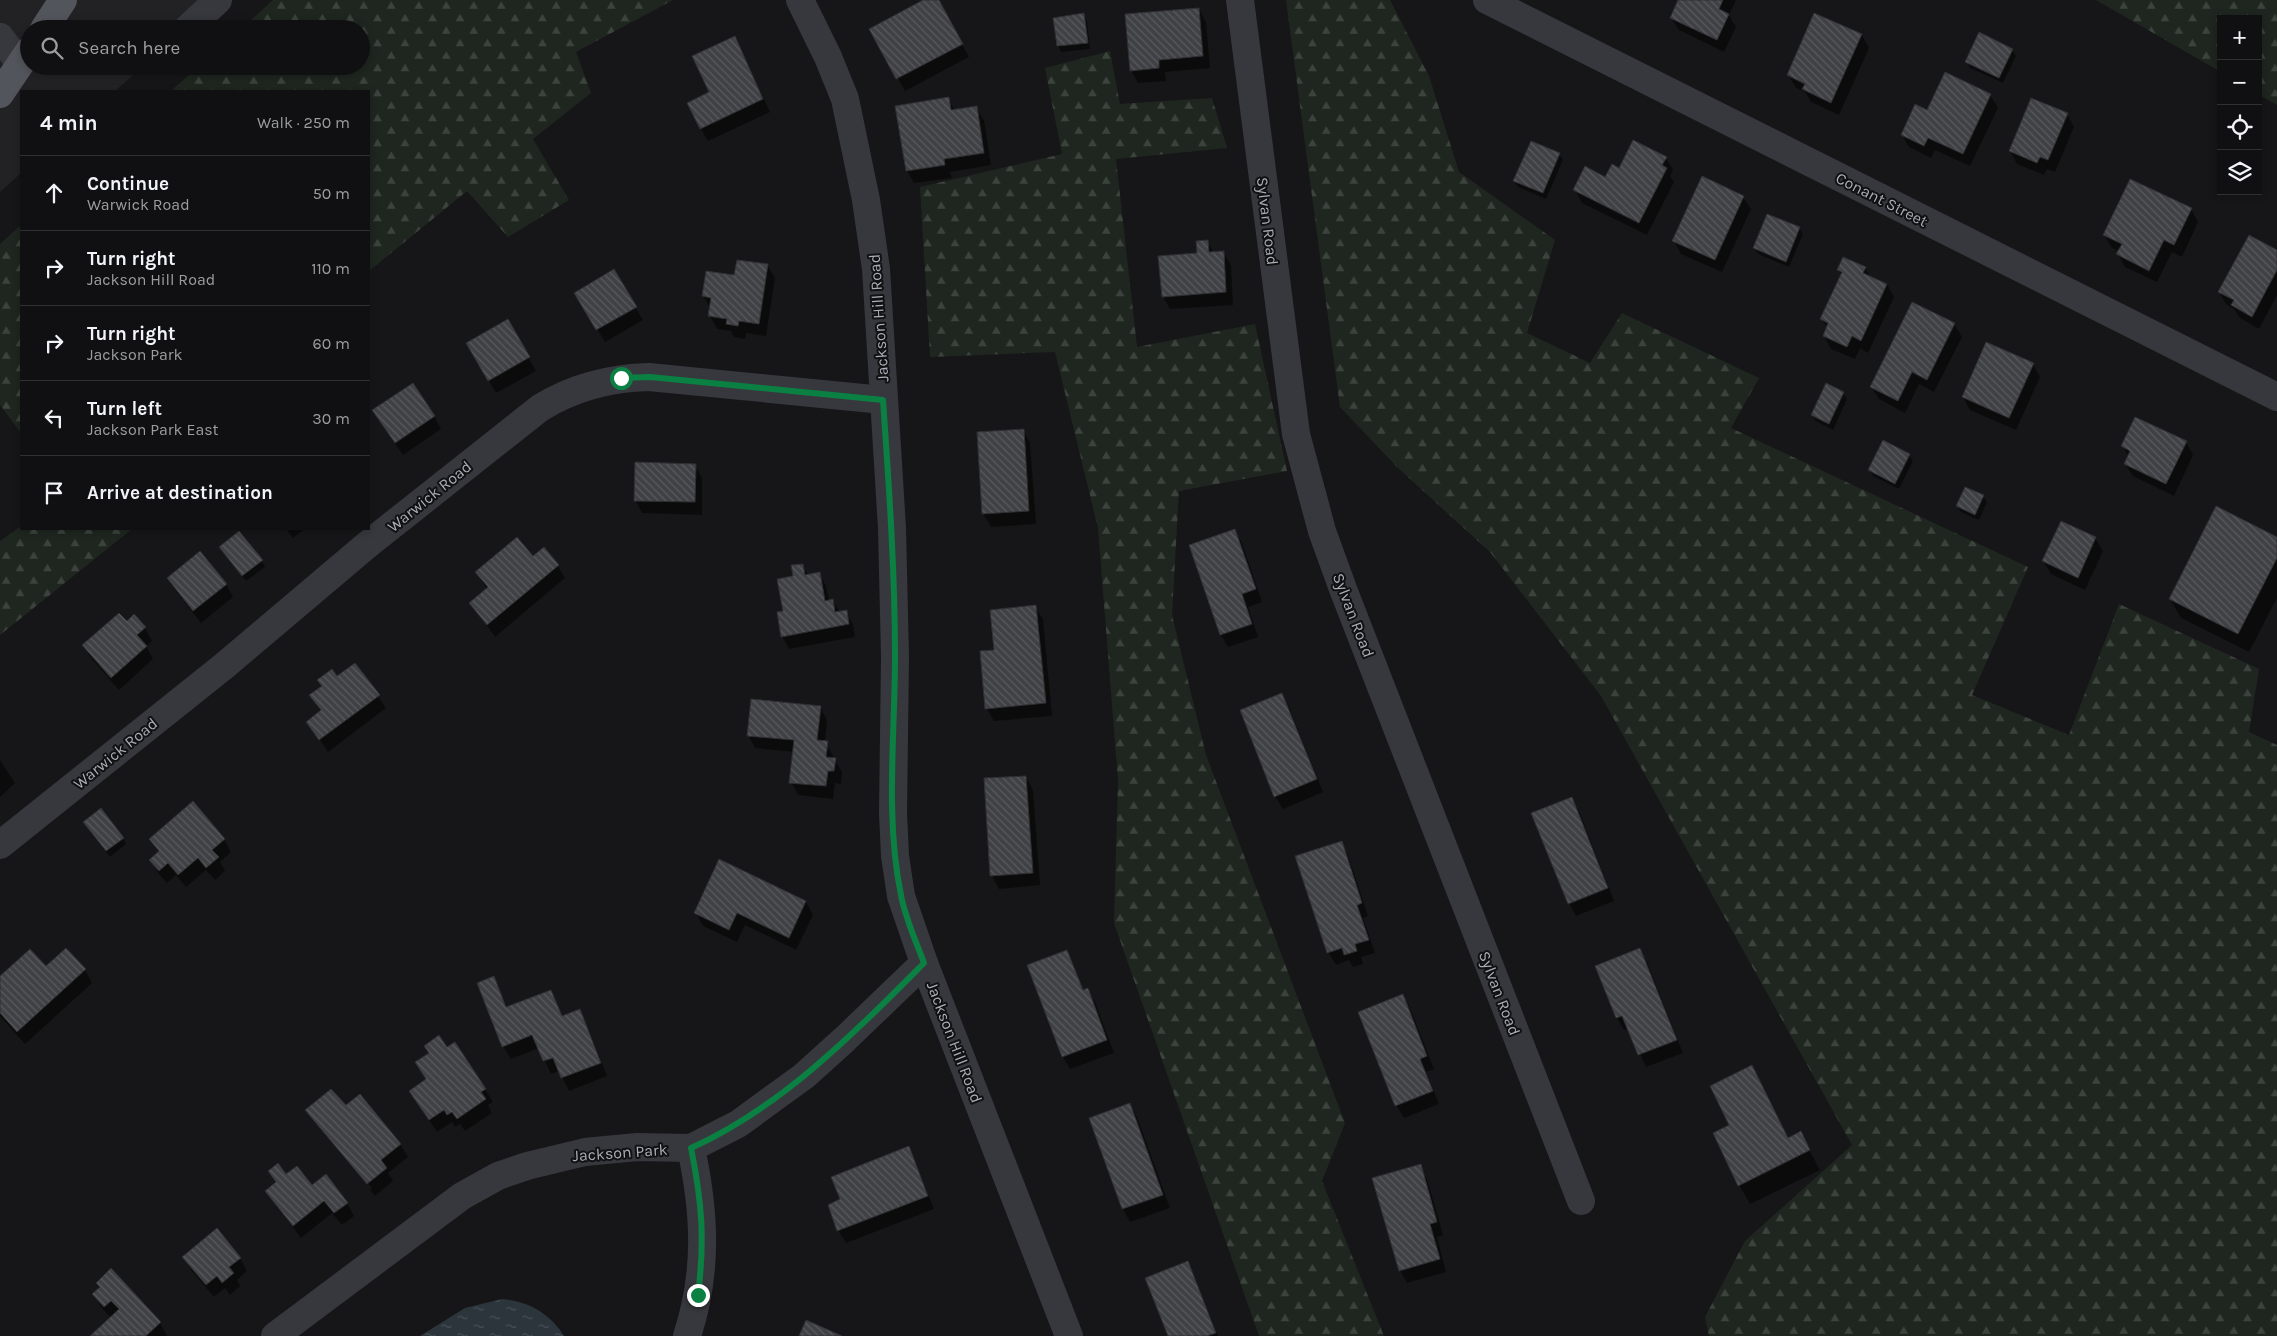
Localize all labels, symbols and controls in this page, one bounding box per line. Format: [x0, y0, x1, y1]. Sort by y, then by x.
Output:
map controls [2217, 15, 2262, 195]
button: + [2217, 15, 2262, 60]
search box [20, 20, 370, 75]
icon: search [38, 34, 66, 62]
text: Search here [78, 37, 180, 59]
button: − [2217, 60, 2262, 105]
button: locate [2217, 105, 2262, 150]
text: 4 min [40, 111, 98, 135]
text: Walk · 250 m [257, 113, 350, 132]
button: layers [2217, 150, 2262, 195]
street label: Conant Street [1833, 168, 1931, 231]
text: Continue [87, 173, 169, 195]
street label: Sylvan Road [1253, 176, 1282, 266]
icon: ahead [40, 179, 68, 207]
text: 50 m [313, 184, 350, 203]
text: Warwick Road [87, 195, 190, 214]
text: Turn right [87, 248, 176, 270]
street label: Jackson Hill Road [865, 253, 892, 383]
icon: right [40, 254, 68, 282]
text: 110 m [311, 259, 350, 278]
text: Jackson Hill Road [87, 270, 215, 289]
text: Turn right [87, 323, 176, 345]
icon: right [40, 329, 68, 357]
text: 60 m [313, 334, 350, 353]
text: Jackson Park [87, 345, 183, 364]
route start [610, 367, 633, 390]
text: Turn left [87, 398, 162, 420]
icon: left [40, 404, 68, 432]
text: 30 m [312, 409, 350, 428]
text: Jackson Park East [87, 420, 219, 439]
street label: Warwick Road [383, 457, 475, 536]
icon: arrive [40, 479, 68, 507]
text: Arrive at destination [87, 482, 273, 504]
street label: Sylvan Road [1329, 570, 1378, 660]
street label: Warwick Road [69, 714, 161, 793]
street label: Sylvan Road [1475, 948, 1524, 1038]
street label: Jackson Hill Road [923, 979, 986, 1105]
street label: Jackson Park [572, 1140, 668, 1165]
route end [687, 1284, 710, 1307]

